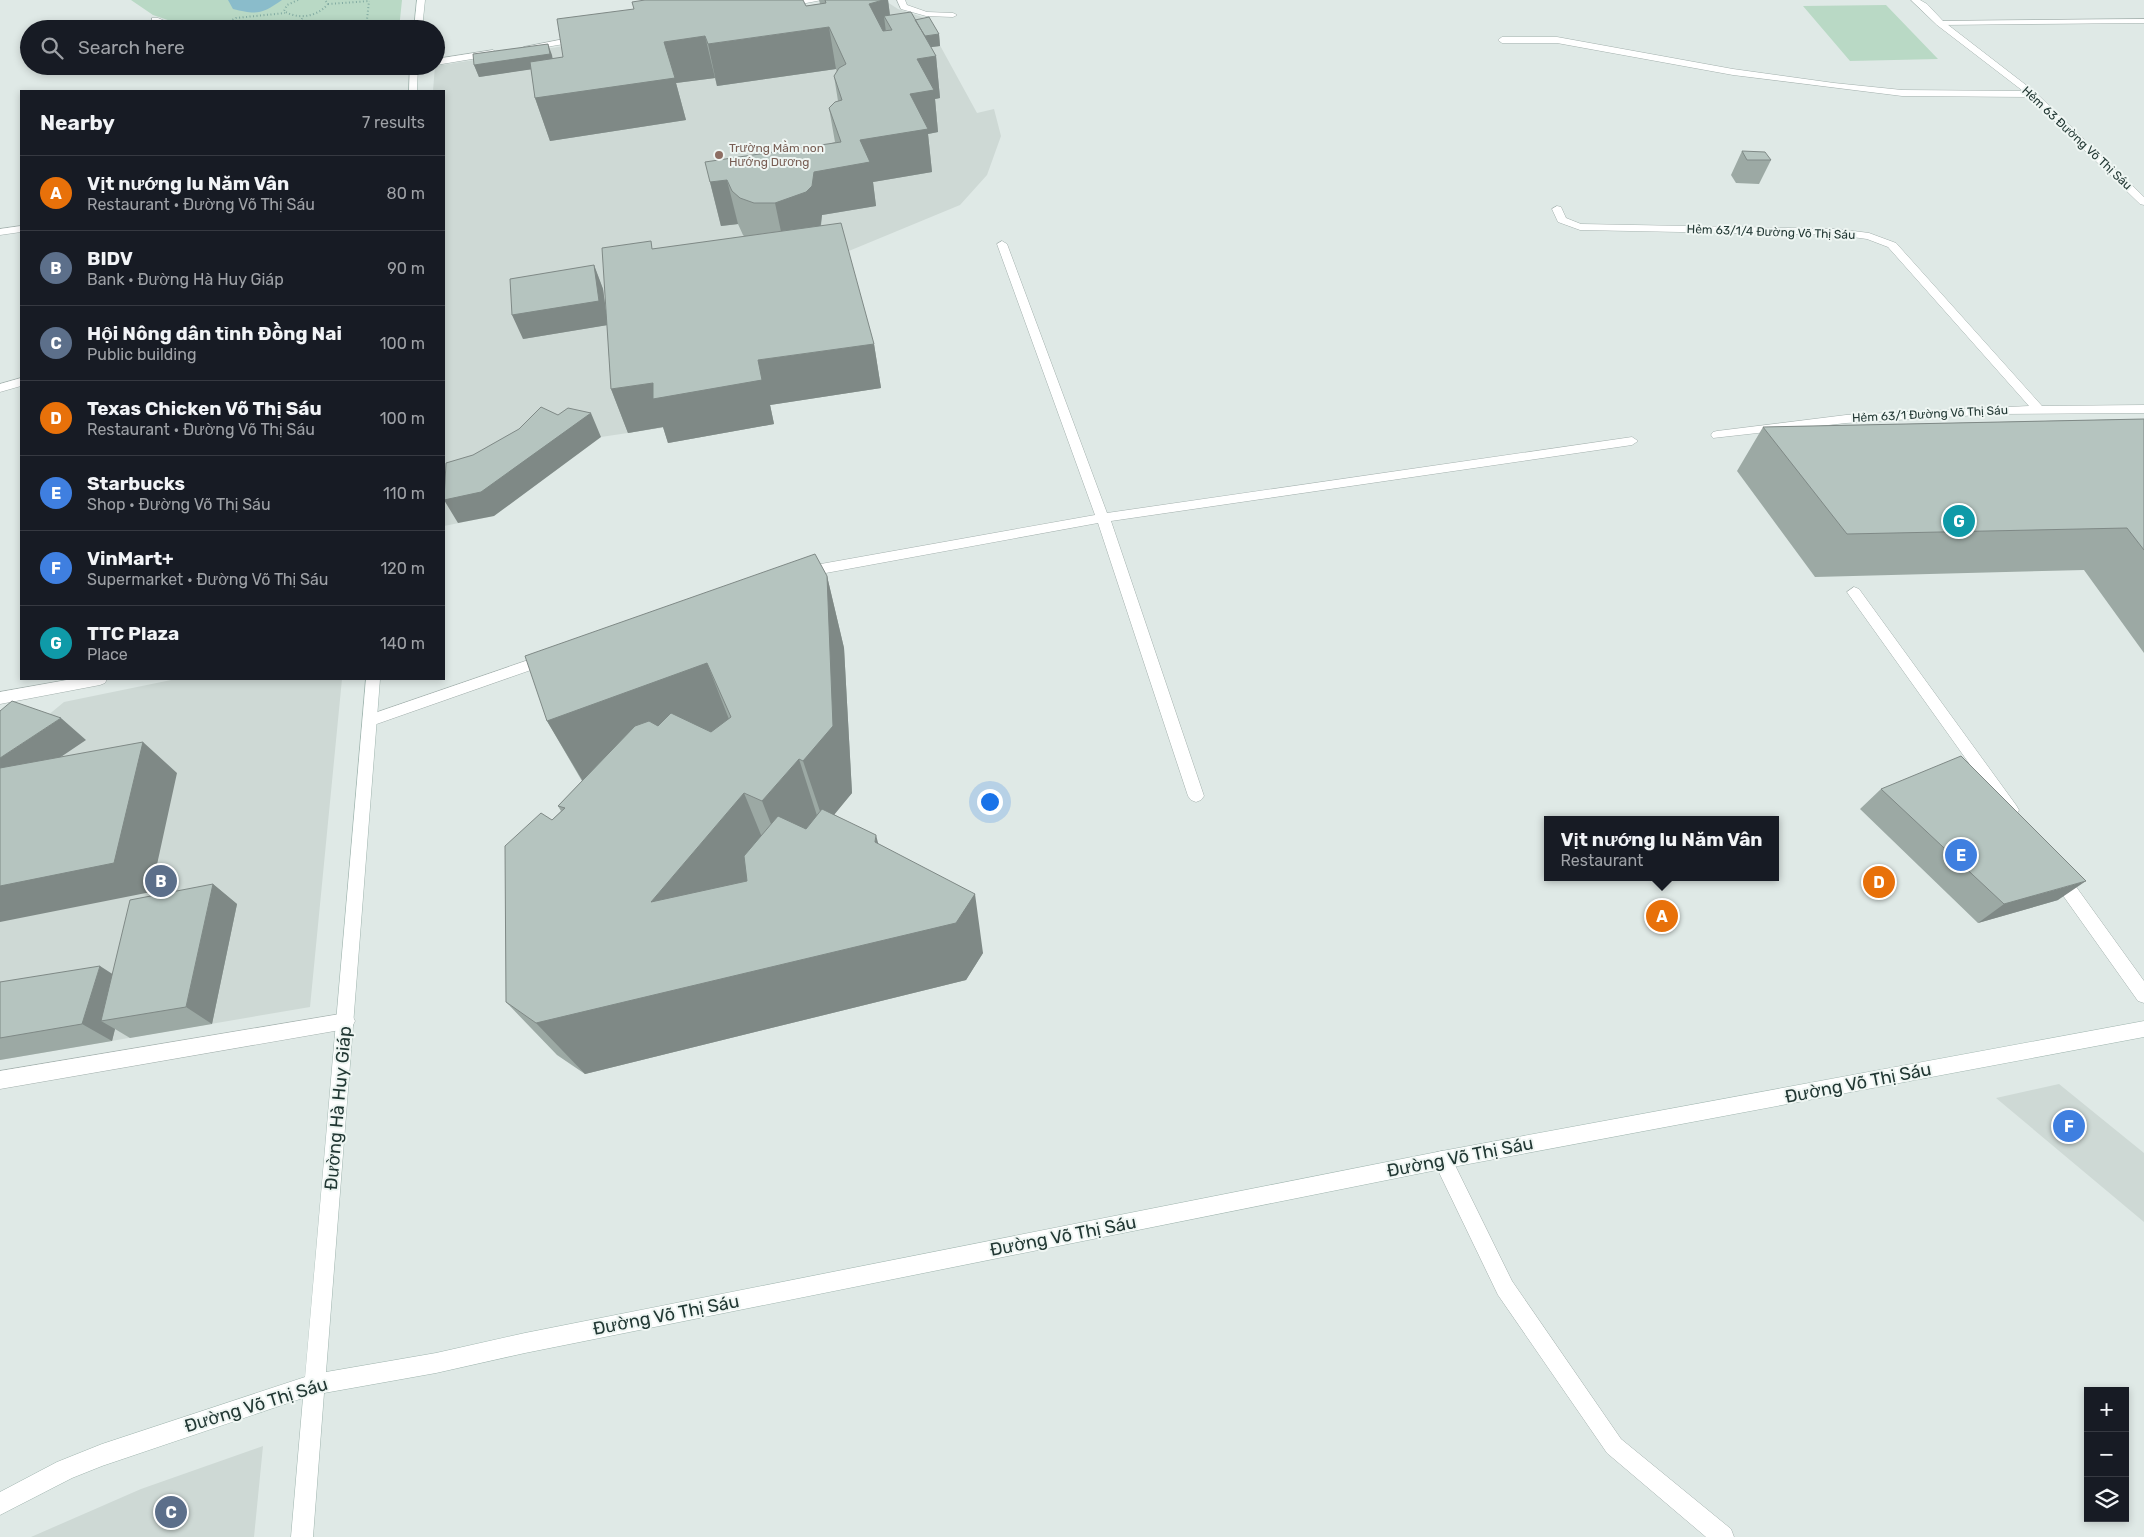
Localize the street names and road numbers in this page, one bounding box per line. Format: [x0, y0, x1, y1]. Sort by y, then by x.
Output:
street label: Hẻm 63 Đường Võ Thị Sáu [2019, 83, 2135, 193]
street label: Hẻm 63/1/4 Đường Võ Thị Sáu [1686, 222, 1856, 242]
street label: Hẻm 63/1 Đường Võ Thị Sáu [1852, 403, 2008, 425]
street label: Đường Hà Huy Giáp [320, 1025, 356, 1191]
street label: Đường Võ Thị Sáu [1783, 1058, 1933, 1108]
street label: Đường Võ Thị Sáu [1385, 1132, 1535, 1182]
street label: Đường Võ Thị Sáu [988, 1211, 1138, 1261]
street label: Đường Võ Thị Sáu [591, 1290, 741, 1340]
street label: Đường Võ Thị Sáu [182, 1373, 330, 1437]

